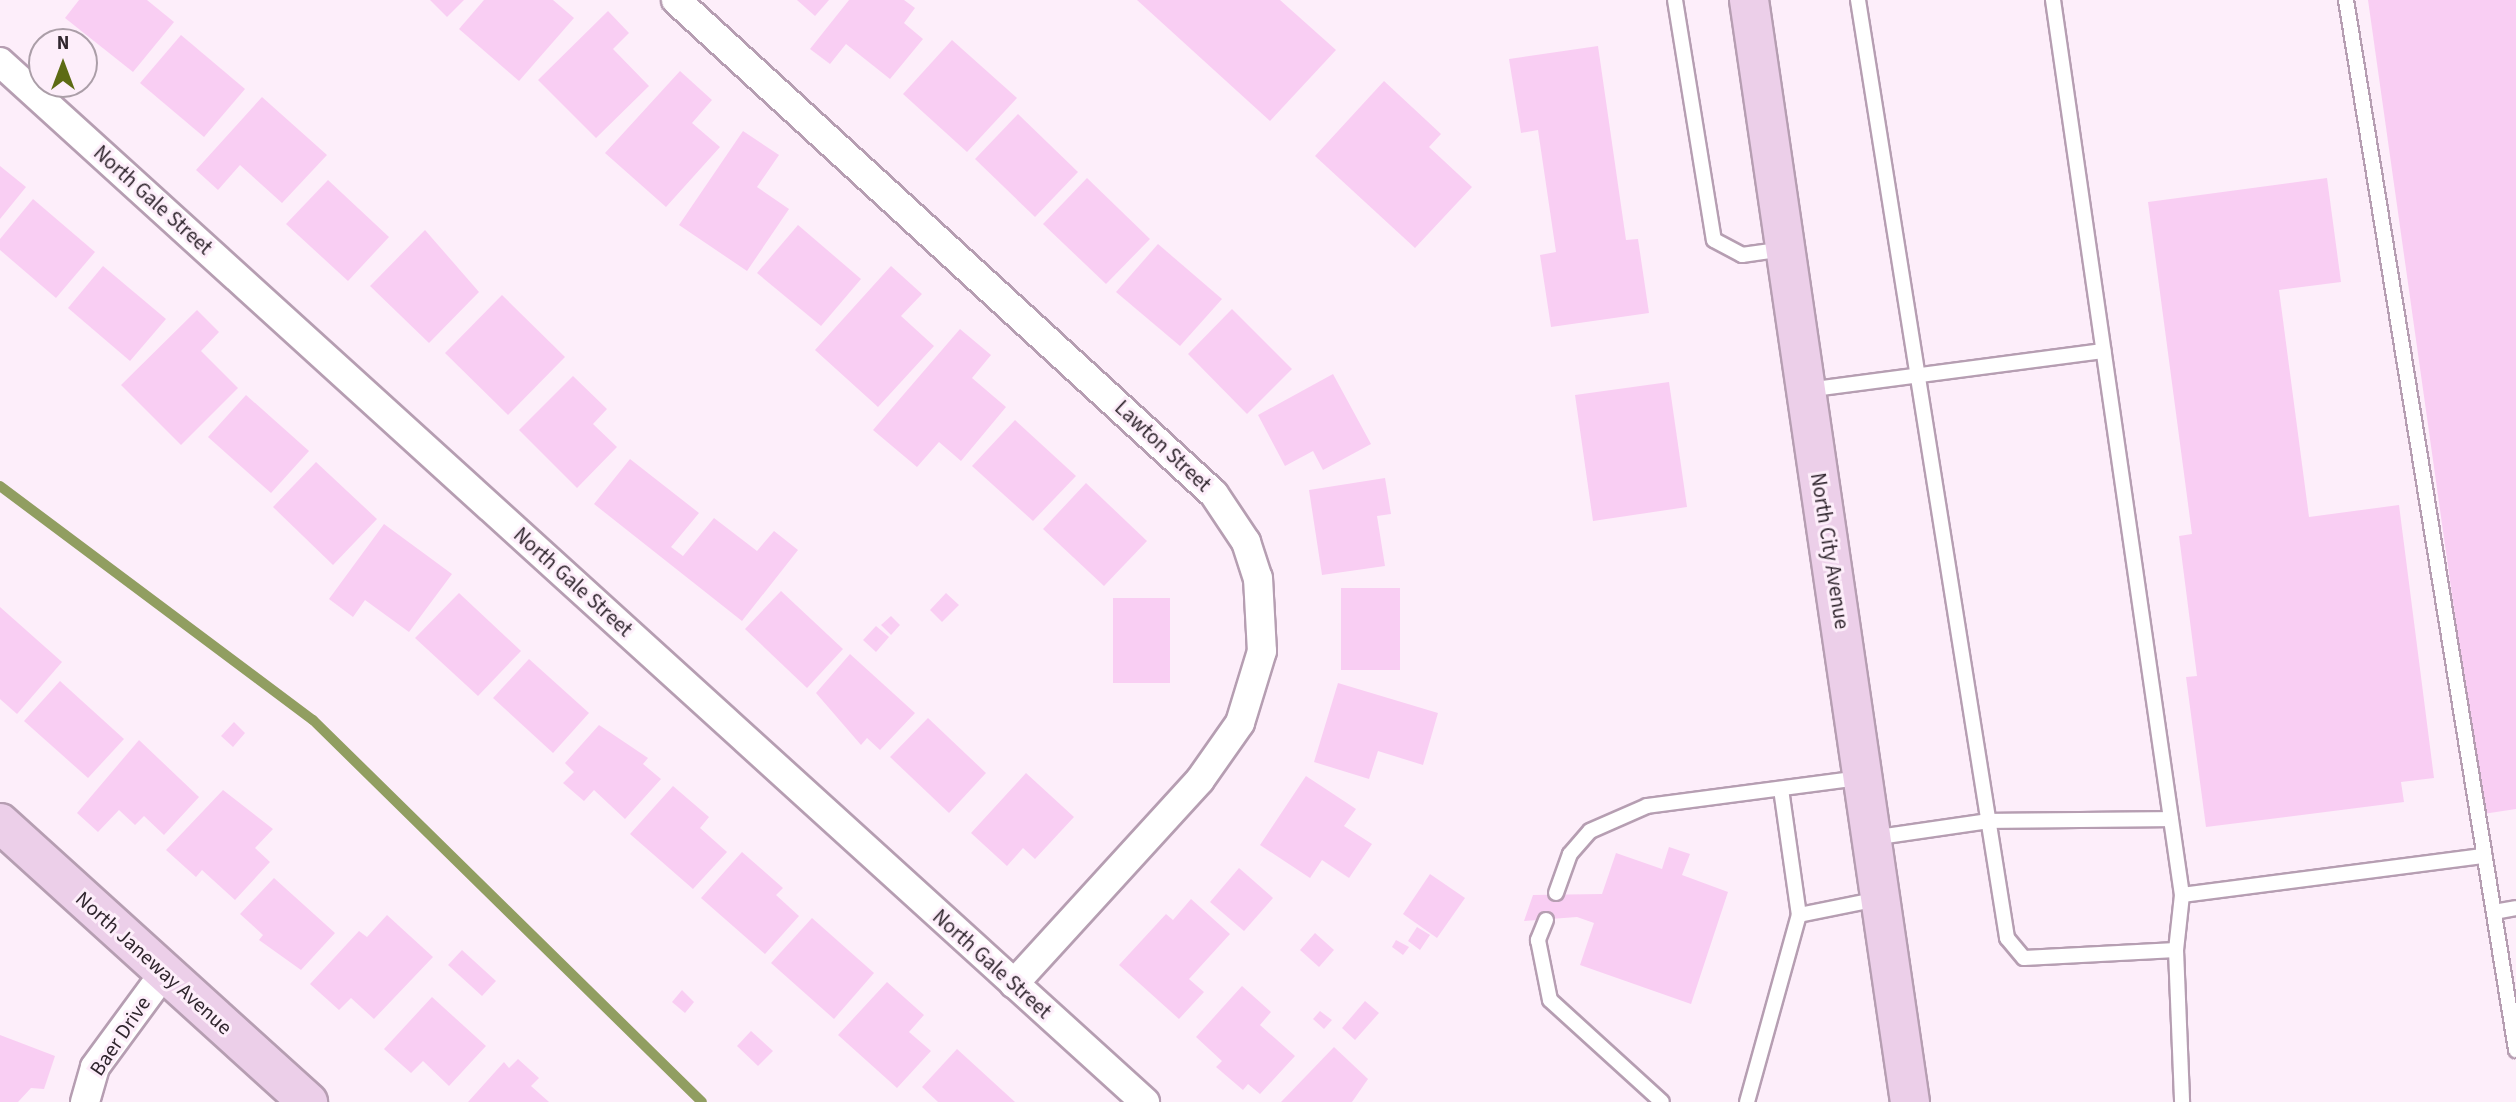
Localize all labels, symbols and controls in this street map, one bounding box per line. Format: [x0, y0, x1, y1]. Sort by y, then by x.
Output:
north arrow [28, 28, 98, 98]
text: N [57, 30, 69, 57]
street label: North Gale Street [88, 140, 218, 260]
street label: Lawton Street [1110, 395, 1216, 497]
street label: North City Avenue [1805, 471, 1855, 631]
street label: North Gale Street [508, 522, 638, 642]
street label: North Janeway Avenue [71, 886, 237, 1040]
street label: North Gale Street [927, 904, 1057, 1024]
street label: Baer Drive [84, 992, 156, 1080]

